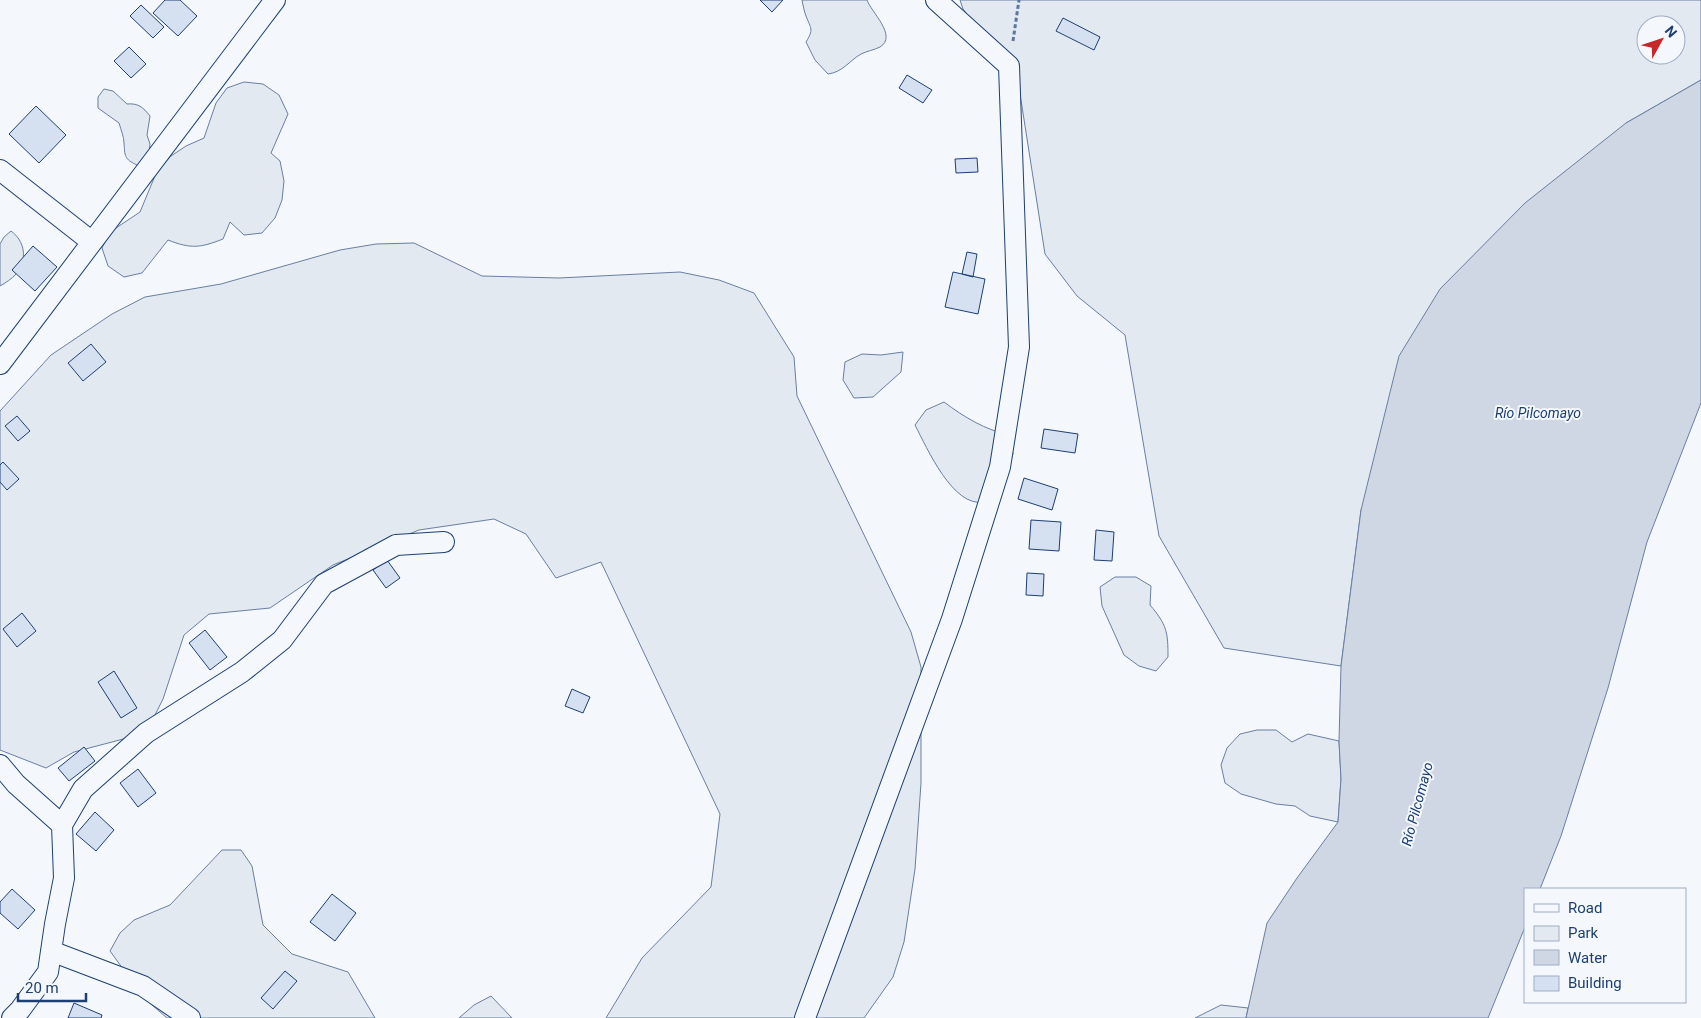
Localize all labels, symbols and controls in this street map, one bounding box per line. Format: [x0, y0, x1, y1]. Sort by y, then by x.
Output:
north arrow [1636, 15, 1686, 65]
text: N [1662, 23, 1680, 41]
water label: Río Pilcomayo [1495, 405, 1581, 421]
water label: Río Pilcomayo [1398, 760, 1436, 848]
legend [1524, 888, 1686, 1003]
text: Road [1568, 899, 1602, 917]
text: Park [1568, 924, 1599, 942]
text: Water [1568, 949, 1607, 967]
scale bar [18, 970, 85, 1002]
text: Building [1568, 974, 1622, 992]
text: 20 m [25, 979, 59, 997]

